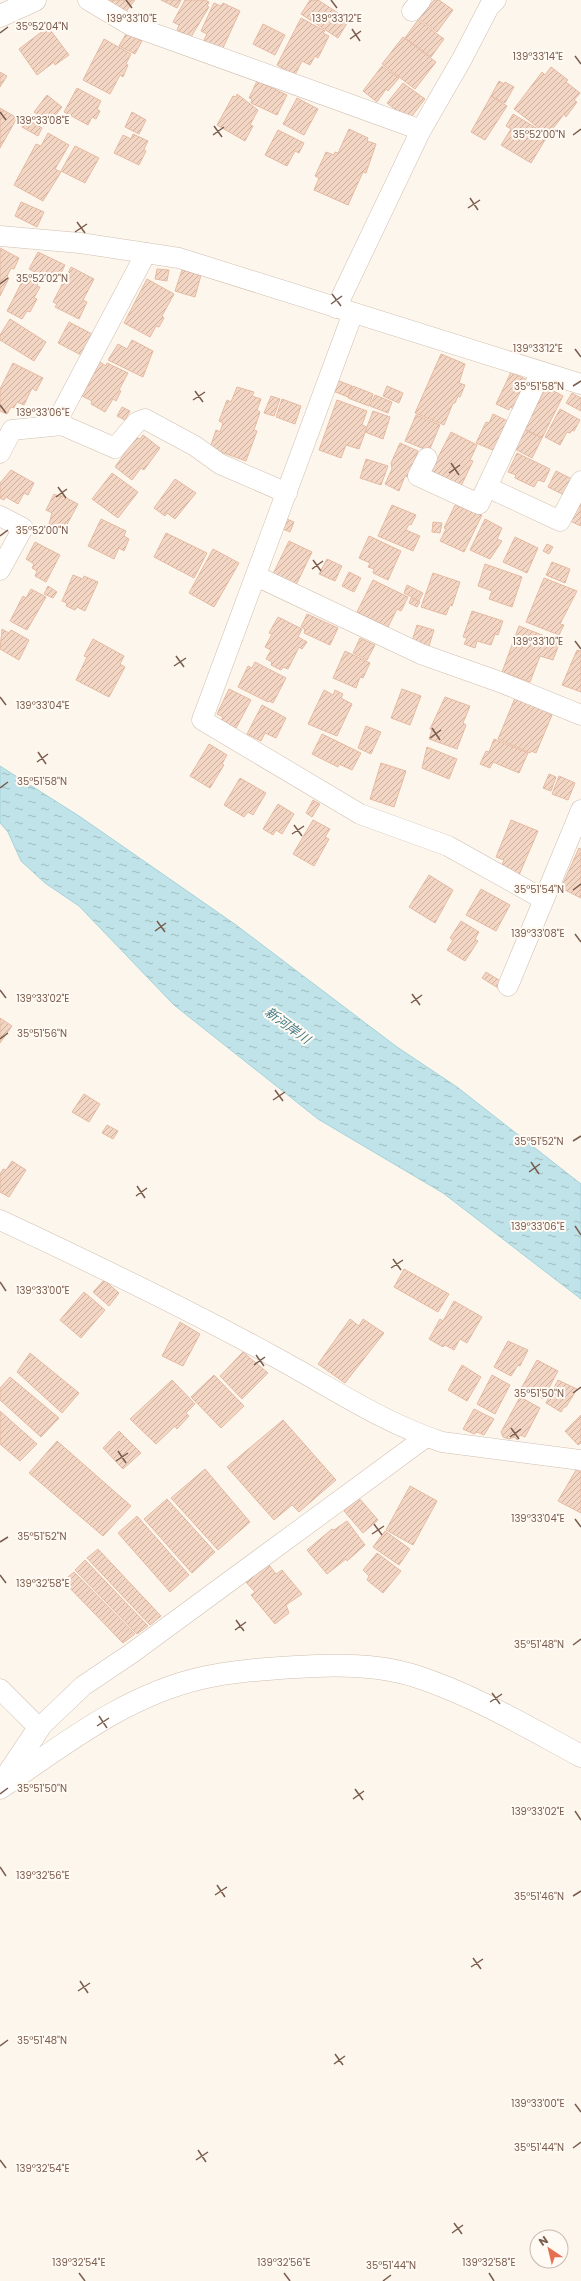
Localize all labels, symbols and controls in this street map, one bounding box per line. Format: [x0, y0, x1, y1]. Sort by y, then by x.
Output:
text: 139°33'10"E [107, 11, 157, 26]
text: 139°33'12"E [312, 11, 362, 26]
text: 35°52'04"N [16, 19, 68, 34]
text: 139°33'14"E [513, 49, 563, 64]
text: 139°33'08"E [16, 113, 70, 128]
text: 35°52'00"N [513, 127, 565, 142]
text: 35°52'02"N [16, 271, 68, 286]
text: 139°33'12"E [513, 341, 563, 356]
text: 35°51'58"N [514, 379, 564, 394]
text: 139°33'06"E [16, 405, 70, 420]
text: 35°52'00"N [16, 523, 68, 538]
text: 139°33'10"E [513, 634, 563, 649]
text: 139°33'04"E [16, 698, 70, 713]
text: 35°51'58"N [17, 774, 67, 789]
text: 35°51'54"N [514, 882, 564, 897]
text: 139°33'08"E [511, 926, 565, 941]
text: 139°33'02"E [17, 991, 69, 1006]
water label: 新河岸川 [261, 1002, 316, 1050]
text: 35°51'56"N [17, 1026, 67, 1041]
text: 35°51'52"N [514, 1134, 564, 1149]
text: 139°33'06"E [511, 1219, 565, 1234]
text: 139°33'00"E [16, 1283, 70, 1298]
text: 35°51'50"N [514, 1386, 564, 1401]
text: 139°33'04"E [511, 1511, 565, 1526]
text: 35°51'52"N [17, 1529, 67, 1544]
text: 139°32'58"E [16, 1576, 70, 1591]
text: 35°51'48"N [514, 1637, 564, 1652]
text: 35°51'50"N [17, 1781, 67, 1796]
text: 139°33'02"E [512, 1804, 564, 1819]
text: 139°32'56"E [16, 1868, 70, 1883]
text: 35°51'46"N [514, 1889, 564, 1904]
text: 35°51'48"N [17, 2033, 67, 2048]
text: 139°33'00"E [511, 2096, 565, 2111]
text: 35°51'44"N [514, 2140, 564, 2155]
text: 139°32'54"E [16, 2161, 70, 2176]
north arrow [529, 2229, 569, 2269]
text: N [535, 2232, 551, 2250]
text: 139°32'54"E [52, 2255, 106, 2270]
text: 139°32'56"E [257, 2255, 311, 2270]
text: 139°32'58"E [462, 2255, 516, 2270]
text: 35°51'44"N [366, 2258, 416, 2273]

